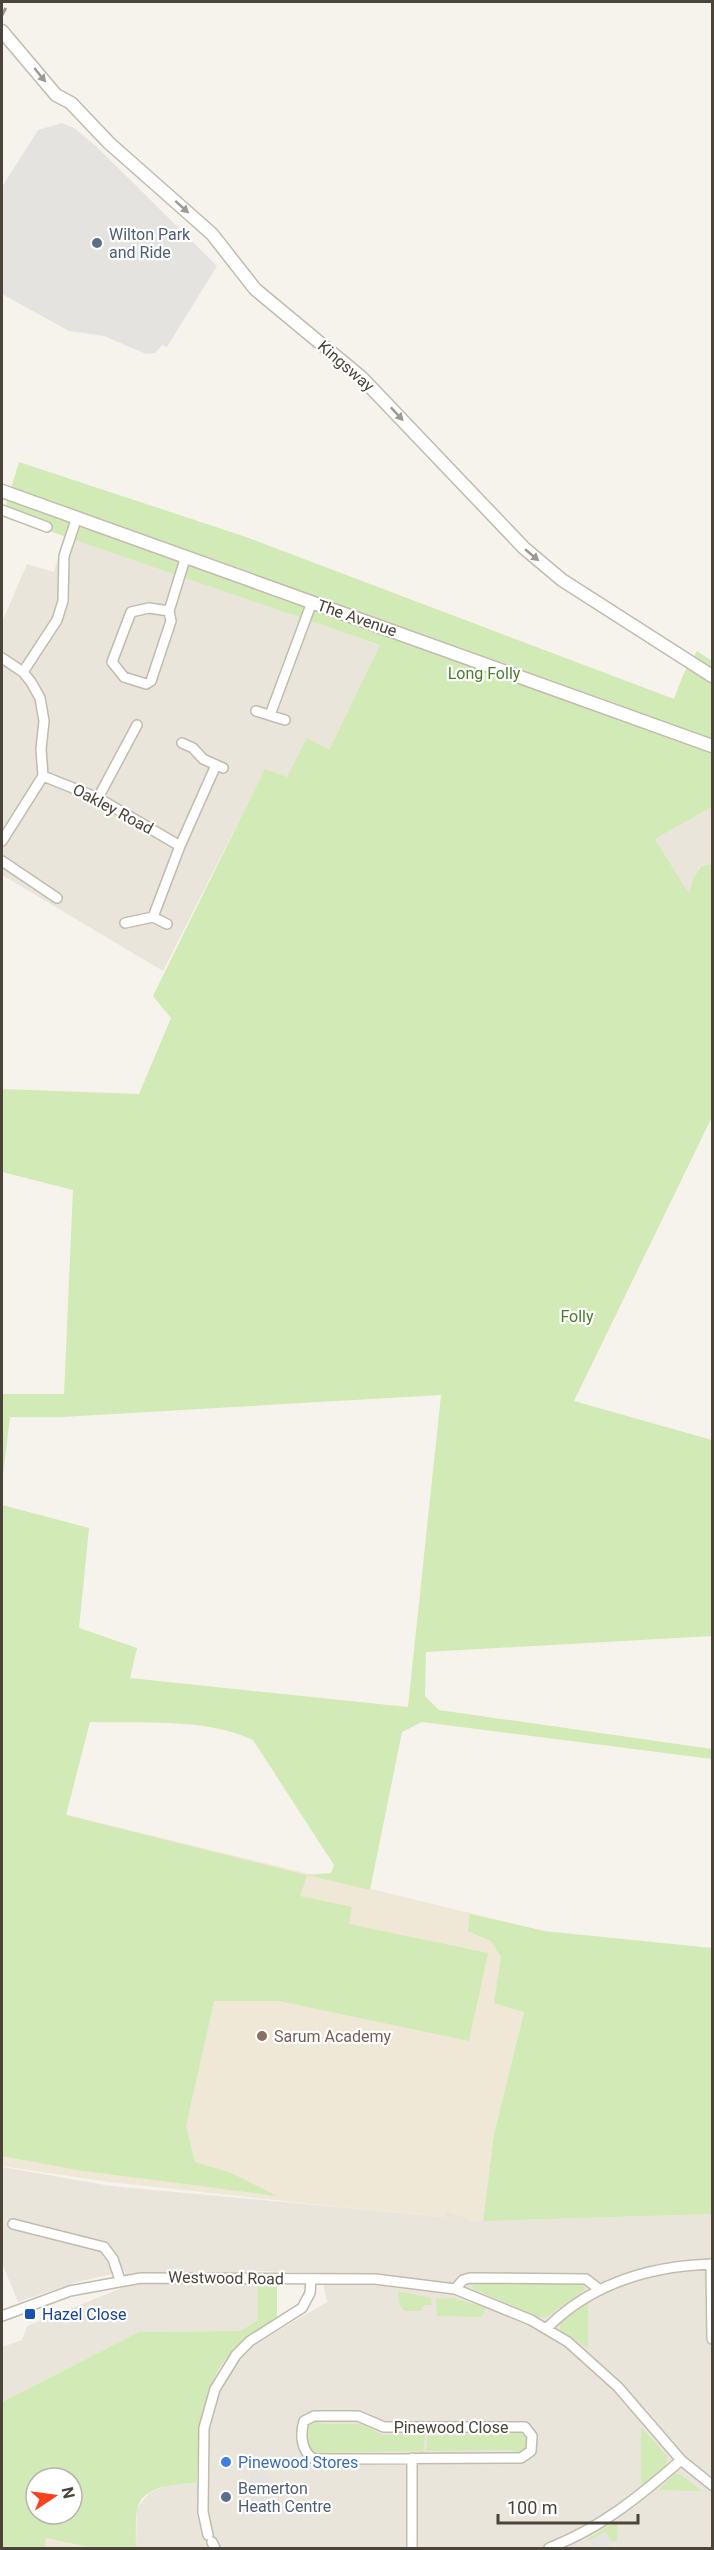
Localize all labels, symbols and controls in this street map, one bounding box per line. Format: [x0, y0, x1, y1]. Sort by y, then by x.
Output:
one-way arrow [33, 67, 46, 83]
one-way arrow [174, 200, 189, 213]
place label: Wilton Park and Ride [109, 225, 191, 262]
marker: Wilton Park and Ride [90, 236, 104, 250]
street label: Kingsway [314, 336, 378, 396]
one-way arrow [390, 407, 404, 422]
one-way arrow [524, 548, 539, 561]
street label: The Avenue [315, 595, 399, 641]
park label: Long Folly [448, 664, 521, 683]
street label: Oakley Road [70, 780, 156, 838]
park label: Folly [560, 1307, 594, 1326]
place label: Sarum Academy [274, 2027, 392, 2046]
marker: Sarum Academy [255, 2029, 269, 2043]
street label: Westwood Road [168, 2267, 284, 2289]
place label: Hazel Close [42, 2305, 126, 2324]
marker: Hazel Close [23, 2307, 37, 2321]
street label: Pinewood Close [394, 2418, 508, 2437]
place label: Pinewood Stores [238, 2453, 358, 2472]
marker: Pinewood Stores [219, 2455, 233, 2469]
north arrow [24, 2466, 84, 2526]
place label: Bemerton Heath Centre [238, 2479, 331, 2516]
text: N [58, 2485, 79, 2500]
scale bar [498, 2487, 638, 2525]
marker: Bemerton Heath Centre [219, 2490, 233, 2504]
text: 100 m [507, 2497, 558, 2518]

